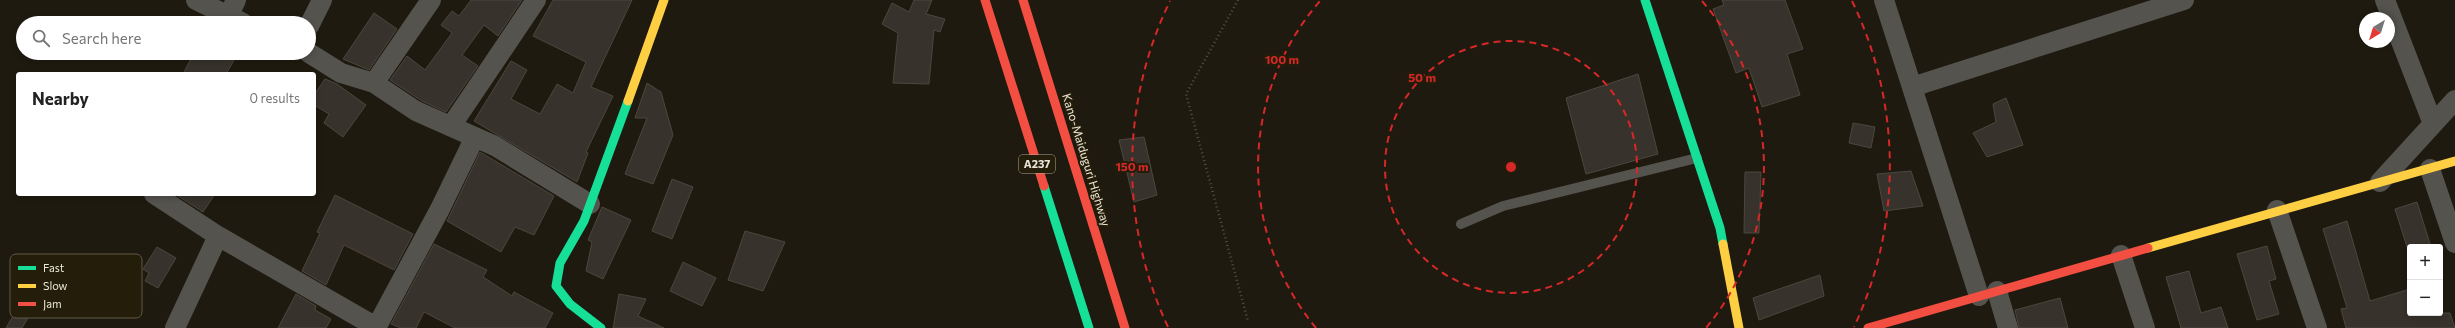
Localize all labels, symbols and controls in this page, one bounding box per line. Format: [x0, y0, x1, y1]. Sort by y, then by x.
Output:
north arrow [2359, 12, 2395, 48]
search box [16, 16, 316, 60]
icon: search [30, 27, 52, 49]
text: Search here [62, 29, 141, 47]
text: 100 m [1265, 52, 1299, 66]
text: 50 m [1408, 70, 1436, 84]
text: Nearby [32, 88, 89, 109]
text: 0 results [249, 90, 300, 106]
street label: Kano-Maiduguri Highway [1060, 92, 1114, 228]
road number: A237 [1019, 155, 1055, 173]
text: 150 m [1115, 159, 1149, 173]
centre of rings [1504, 160, 1518, 174]
map controls [2407, 244, 2443, 316]
button: + [2407, 244, 2443, 280]
legend [10, 254, 142, 318]
text: Fast [43, 261, 65, 274]
text: Slow [43, 279, 68, 292]
button: − [2407, 280, 2443, 316]
text: Jam [43, 297, 62, 311]

